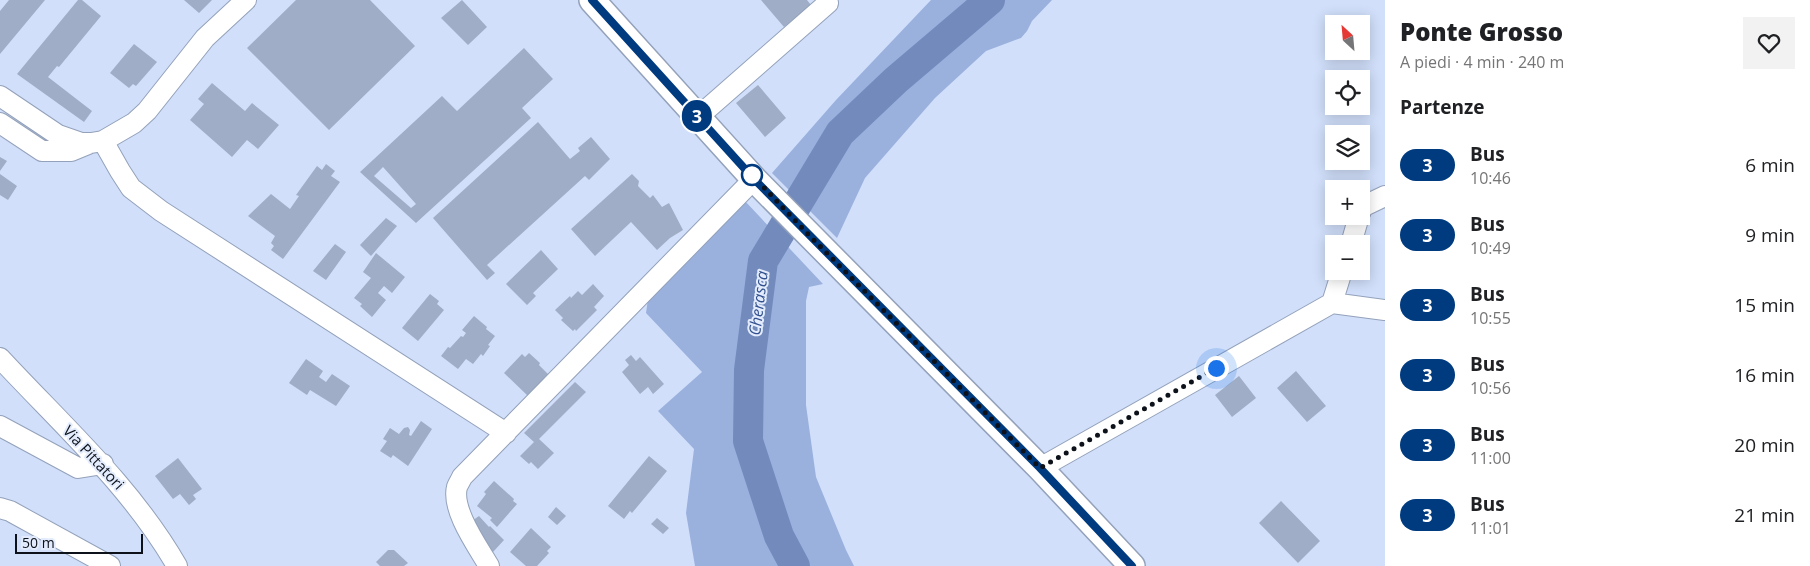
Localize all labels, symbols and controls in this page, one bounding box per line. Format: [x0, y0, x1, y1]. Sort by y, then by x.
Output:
north arrow [1325, 15, 1370, 60]
map controls [1325, 15, 1370, 280]
text: Ponte Grosso [1400, 15, 1563, 48]
button: heart [1743, 17, 1795, 69]
text: A piedi · 4 min · 240 m [1400, 51, 1564, 73]
button: locate [1325, 70, 1370, 115]
text: Partenze [1400, 94, 1485, 120]
line badge: 3 [681, 100, 713, 132]
text: 3 [692, 104, 702, 128]
button: layers [1325, 125, 1370, 170]
text: Bus [1470, 141, 1505, 167]
text: 6 min [1745, 152, 1795, 178]
text: 3 [1422, 153, 1433, 177]
unlabelled marker [741, 164, 763, 186]
text: 10:46 [1470, 167, 1511, 189]
button: + [1325, 180, 1370, 225]
text: Bus [1470, 211, 1505, 237]
text: 9 min [1745, 222, 1795, 248]
text: 3 [1422, 223, 1433, 247]
button: − [1325, 235, 1370, 280]
text: 10:49 [1470, 237, 1511, 259]
water label: Cherasca [743, 269, 773, 337]
text: Bus [1470, 281, 1505, 307]
text: 15 min [1734, 292, 1795, 318]
text: 3 [1422, 293, 1433, 317]
text: 10:55 [1470, 307, 1511, 329]
text: Bus [1470, 351, 1505, 377]
your location [1204, 356, 1229, 381]
text: 16 min [1734, 362, 1795, 388]
text: 3 [1422, 363, 1433, 387]
text: 10:56 [1470, 377, 1511, 399]
street label: Via Pittatori [59, 421, 129, 493]
text: Bus [1470, 421, 1505, 447]
text: 20 min [1734, 432, 1795, 458]
text: 3 [1422, 433, 1433, 457]
text: 11:00 [1470, 447, 1511, 469]
text: Bus [1470, 491, 1505, 517]
text: 21 min [1734, 502, 1795, 528]
text: 3 [1422, 503, 1433, 527]
text: 11:01 [1470, 517, 1511, 539]
scale bar [15, 531, 142, 554]
text: 50 m [22, 533, 55, 552]

